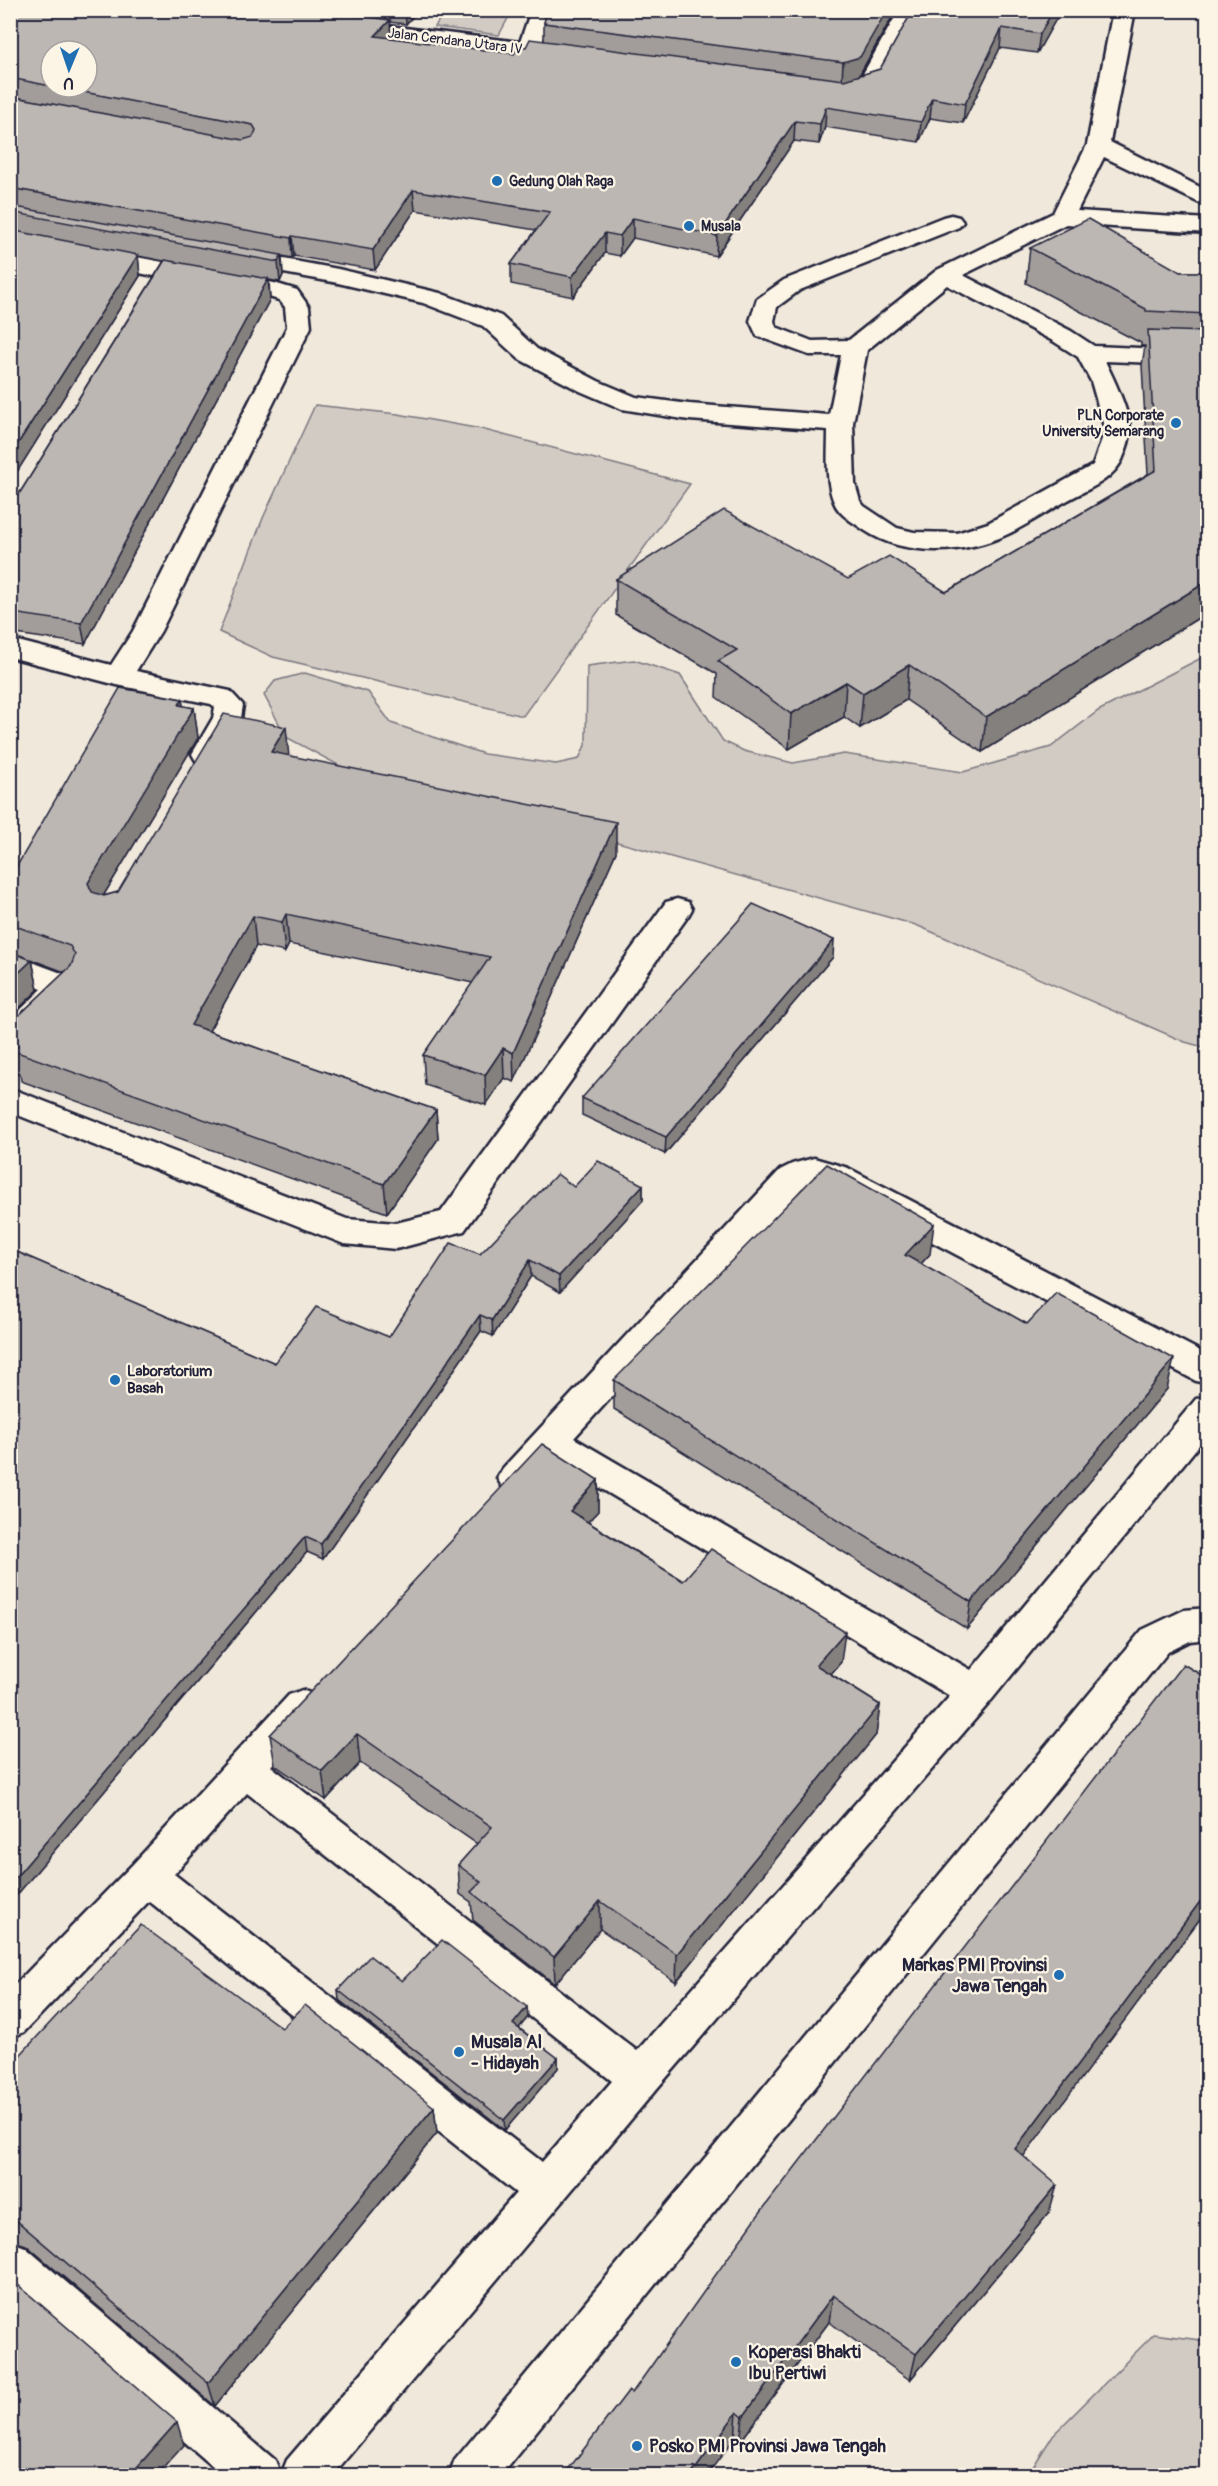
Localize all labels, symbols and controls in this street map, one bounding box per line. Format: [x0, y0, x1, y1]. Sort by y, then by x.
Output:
street label: Jalan Cendana Utara IV [387, 24, 523, 58]
north arrow [39, 39, 99, 99]
text: U [62, 73, 74, 93]
place label: Gedung Olah Raga [509, 173, 614, 190]
marker: Gedung Olah Raga [490, 174, 504, 188]
place label: Musala [701, 218, 741, 235]
marker: Musala [682, 219, 696, 233]
place label: PLN Corporate University Semarang [1042, 407, 1165, 440]
marker: PLN Corporate University Semarang [1169, 416, 1183, 430]
place label: Laboratorium Basah [127, 1362, 212, 1398]
marker: Laboratorium Basah [108, 1373, 122, 1387]
place label: Markas PMI Provinsi Jawa Tengah [902, 1954, 1048, 1998]
marker: Markas PMI Provinsi Jawa Tengah [1052, 1968, 1066, 1982]
place label: Musala Al - Hidayah [471, 2031, 542, 2075]
marker: Musala Al - Hidayah [452, 2045, 466, 2059]
place label: Koperasi Bhakti Ibu Pertiwi [748, 2341, 861, 2385]
marker: Koperasi Bhakti Ibu Pertiwi [729, 2355, 743, 2369]
place label: Posko PMI Provinsi Jawa Tengah [649, 2435, 886, 2458]
marker: Posko PMI Provinsi Jawa Tengah [630, 2439, 644, 2453]

